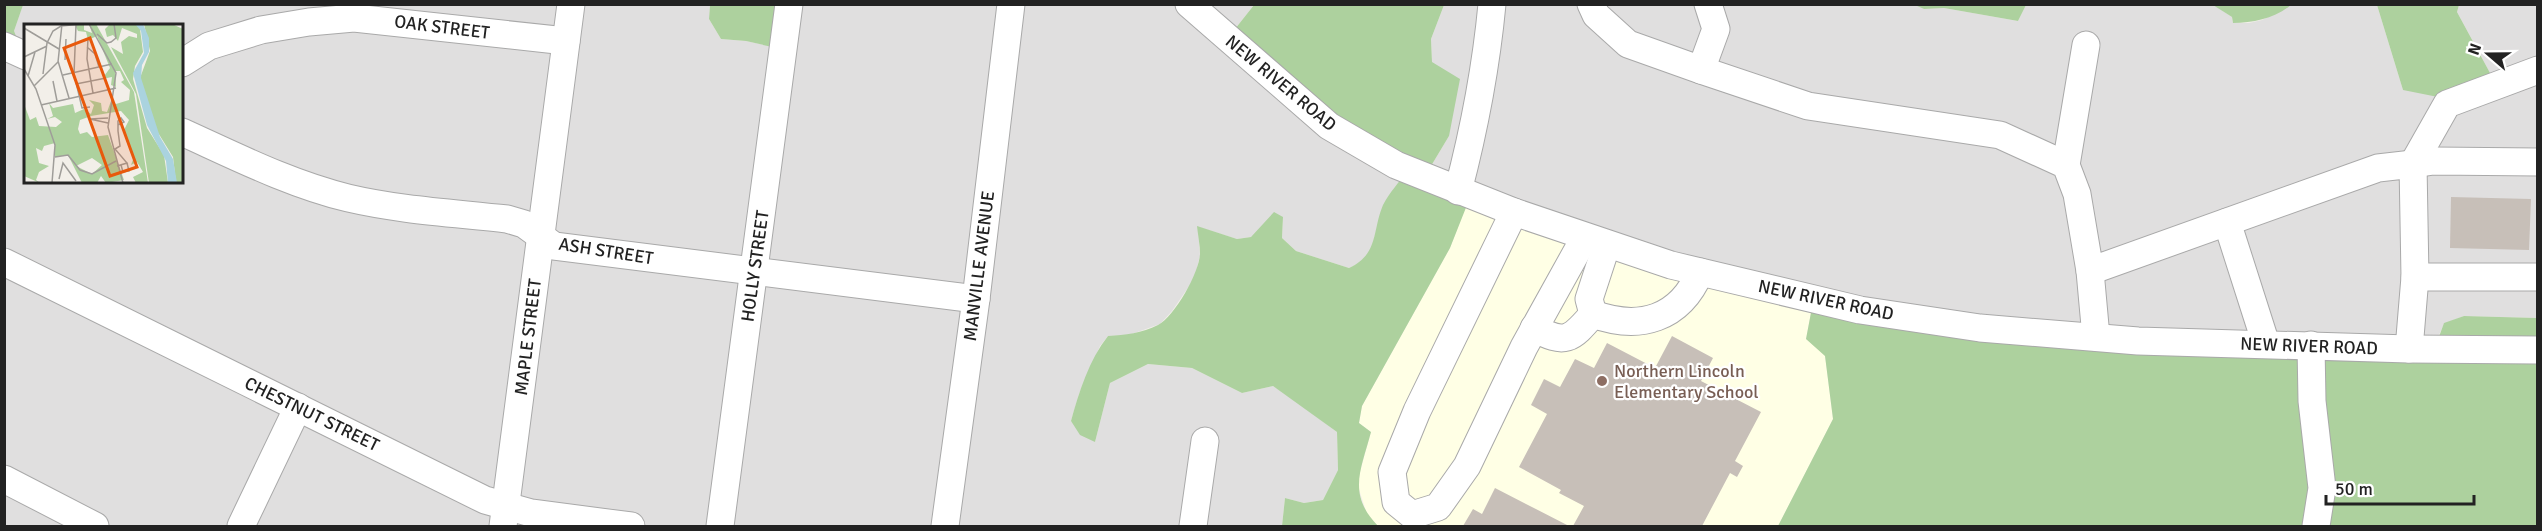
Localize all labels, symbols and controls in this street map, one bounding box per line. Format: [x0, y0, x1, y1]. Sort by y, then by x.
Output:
street label: OAK STREET [393, 10, 491, 44]
inset map [24, 24, 183, 183]
north arrow [2458, 24, 2518, 84]
street label: NEW RIVER ROAD [1221, 30, 1341, 136]
text: N [2464, 41, 2486, 58]
street label: MANVILLE AVENUE [959, 190, 999, 342]
street label: HOLLY STREET [736, 209, 774, 323]
street label: ASH STREET [557, 233, 655, 269]
street label: NEW RIVER ROAD [1756, 275, 1896, 325]
street label: MAPLE STREET [510, 277, 546, 397]
street label: NEW RIVER ROAD [2240, 333, 2378, 359]
place label: Northern Lincoln Elementary School [1614, 360, 1759, 403]
street label: CHESTNUT STREET [241, 372, 383, 456]
marker: Northern Lincoln Elementary School [1595, 374, 1609, 388]
scale bar [2326, 468, 2474, 506]
text: 50 m [2335, 478, 2373, 500]

